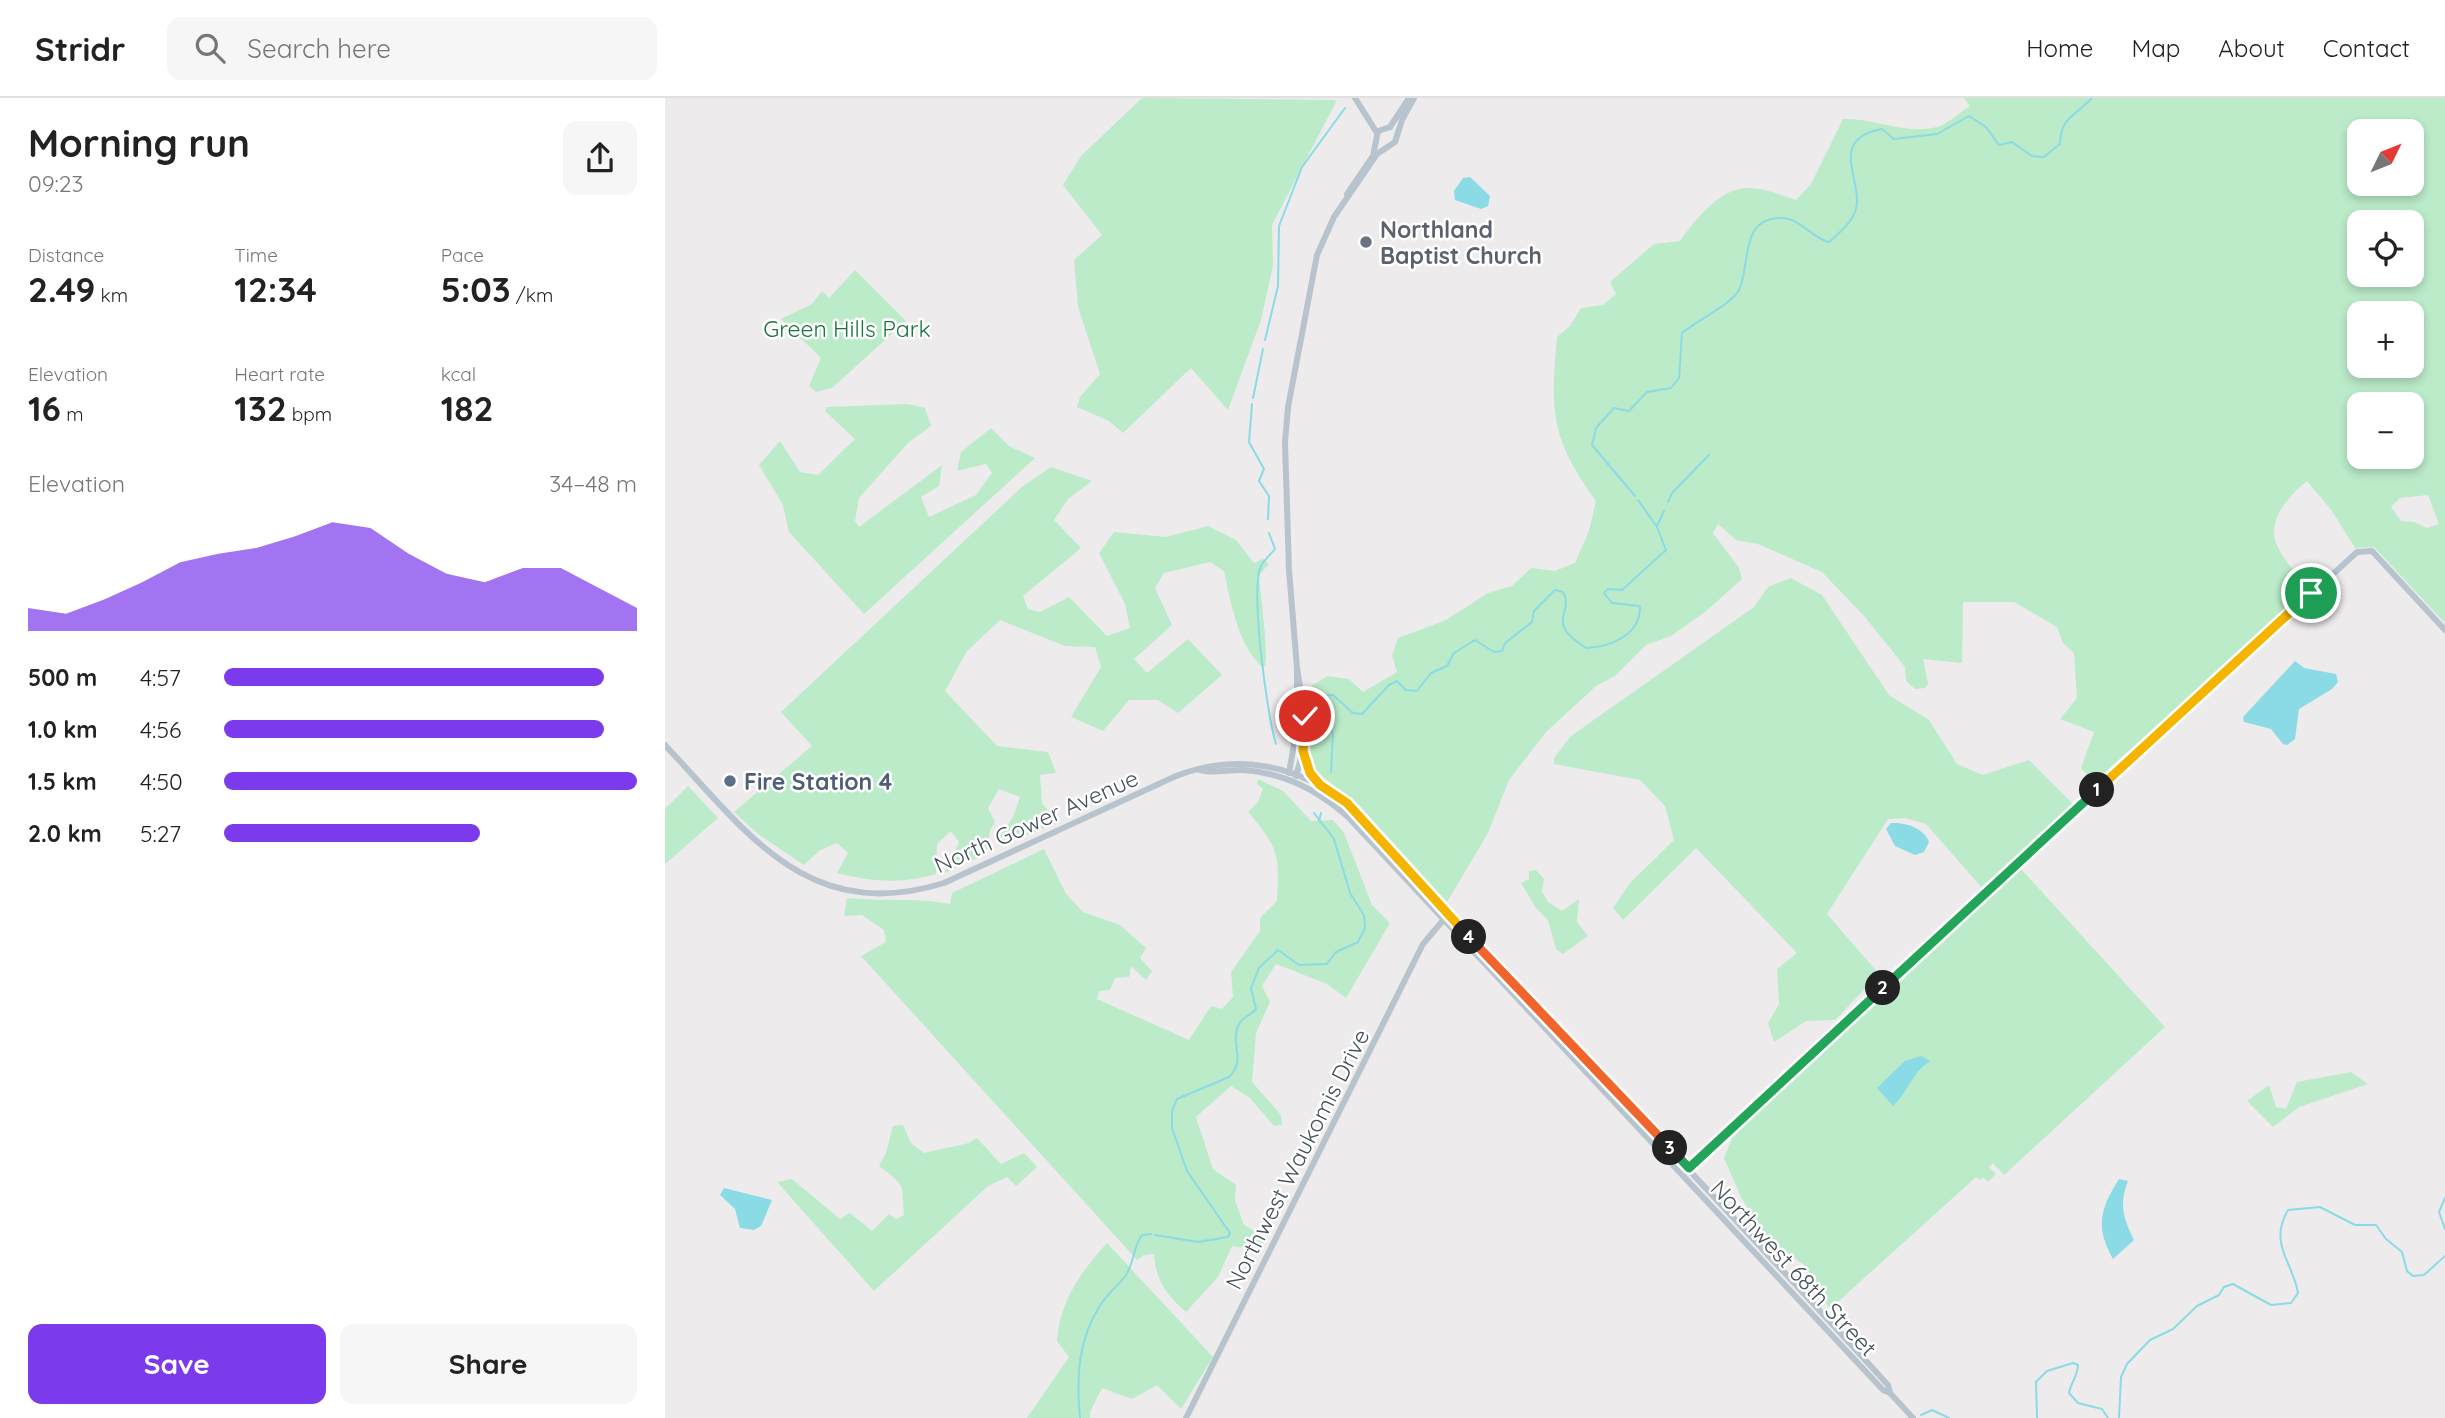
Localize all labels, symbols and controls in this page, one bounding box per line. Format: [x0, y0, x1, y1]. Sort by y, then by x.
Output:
search box [167, 17, 657, 80]
text: Stridr [35, 28, 125, 69]
icon: search [191, 29, 229, 67]
text: Search here [247, 32, 391, 65]
text: Home [2026, 33, 2093, 63]
text: Map [2131, 33, 2180, 63]
text: About [2218, 33, 2285, 63]
text: Contact [2323, 33, 2410, 63]
text: Morning run [28, 119, 250, 167]
north arrow [2347, 119, 2424, 196]
map controls [2347, 119, 2424, 469]
button: share [563, 121, 637, 195]
text: 09:23 [28, 169, 84, 198]
button: locate [2347, 210, 2424, 287]
place label: Northland Baptist Church [1380, 215, 1542, 270]
marker: Northland Baptist Church [1358, 234, 1374, 250]
text: Distance [28, 243, 104, 267]
text: Time [234, 243, 278, 267]
text: Pace [441, 243, 484, 267]
text: 2.49 [28, 267, 95, 311]
text: 12:34 [234, 267, 317, 311]
text: 5:03 [441, 267, 511, 311]
text: km [95, 283, 128, 307]
text: /km [511, 283, 553, 307]
button: + [2347, 301, 2424, 378]
park label: Green Hills Park [763, 314, 931, 343]
text: Elevation [28, 362, 108, 386]
text: Heart rate [234, 362, 325, 386]
text: kcal [441, 362, 476, 386]
text: 16 [28, 386, 61, 430]
text: 132 [234, 386, 287, 430]
text: 182 [441, 386, 493, 430]
button: − [2347, 392, 2424, 469]
text: m [61, 402, 84, 426]
text: bpm [287, 402, 332, 426]
text: Elevation [28, 469, 125, 498]
text: 34–48 m [549, 469, 637, 498]
pin [2281, 563, 2341, 623]
icon: arrive [2292, 574, 2330, 612]
text: 500 m [28, 663, 97, 692]
text: 4:57 [140, 663, 181, 692]
pin [1275, 686, 1335, 746]
icon: check [1286, 697, 1324, 735]
text: 1.0 km [28, 715, 98, 744]
text: 4:56 [140, 715, 181, 744]
street label: North Gower Avenue [929, 763, 1143, 879]
text: 1.5 km [28, 767, 97, 796]
text: 4:50 [140, 767, 183, 796]
place label: Fire Station 4 [744, 767, 892, 796]
pin: 1 [2079, 772, 2115, 808]
marker: Fire Station 4 [722, 773, 738, 789]
text: 1 [2093, 777, 2100, 801]
text: 2.0 km [28, 819, 102, 848]
text: 5:27 [140, 819, 181, 848]
pin: 4 [1451, 920, 1487, 954]
text: 4 [1463, 924, 1474, 948]
pin: 2 [1865, 970, 1901, 1006]
text: 2 [1877, 975, 1888, 999]
street label: Northwest Waukomis Drive [1219, 1024, 1375, 1294]
pin: 3 [1653, 1130, 1688, 1166]
text: 3 [1664, 1135, 1675, 1159]
street label: Northwest 68th Street [1705, 1174, 1883, 1362]
button: Save [28, 1324, 326, 1404]
button: Share [340, 1324, 637, 1404]

